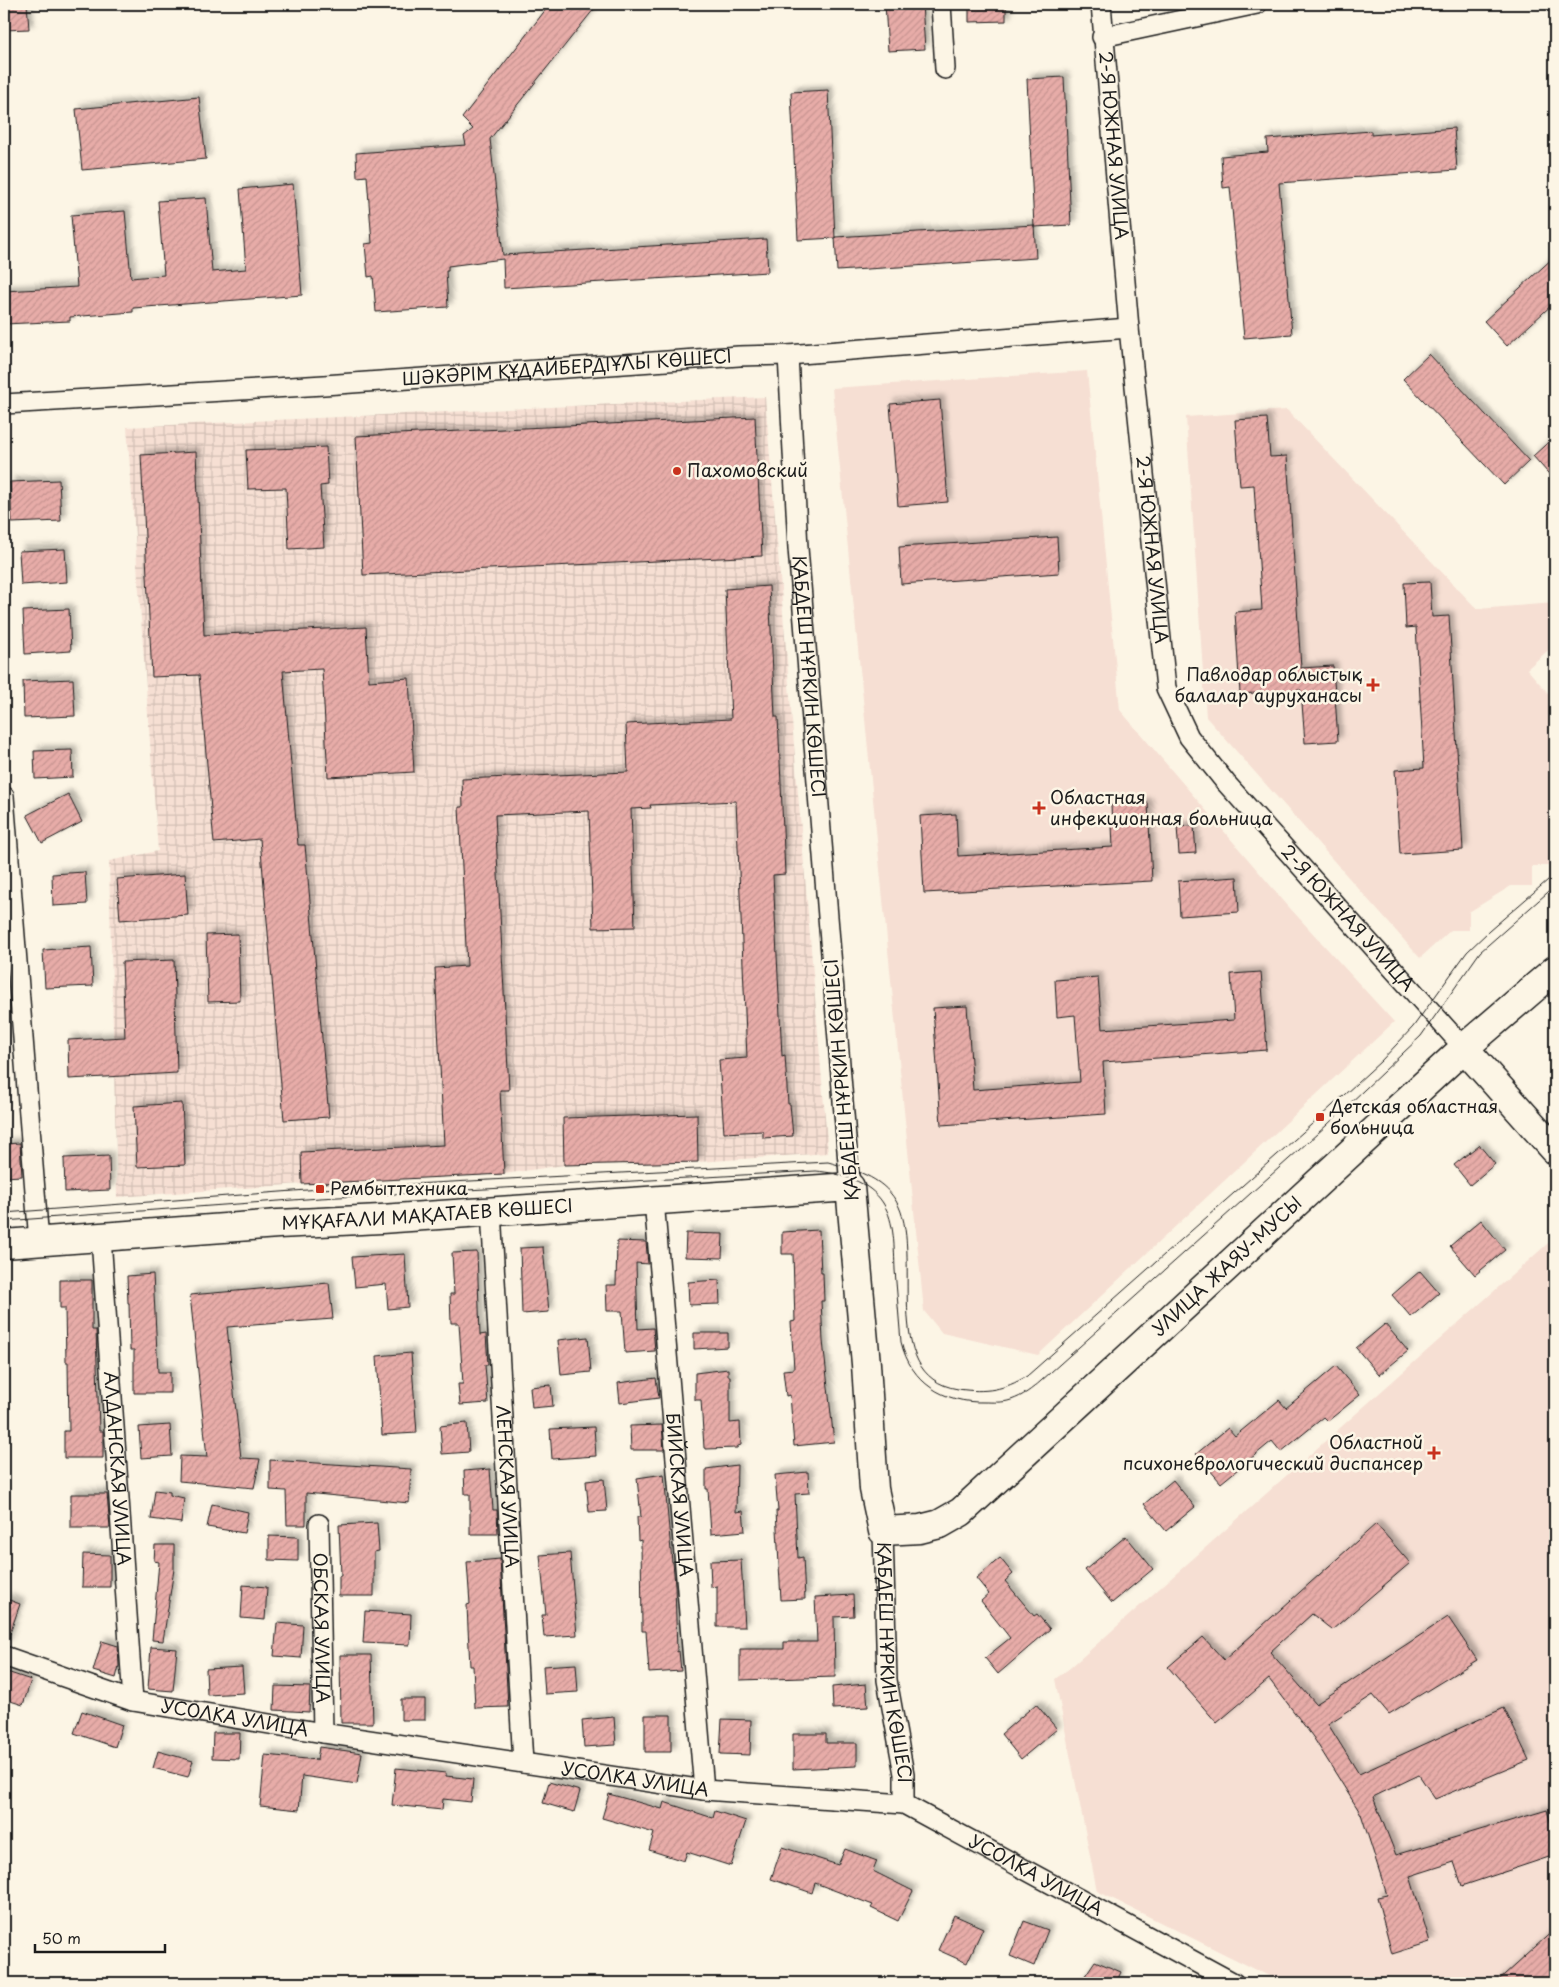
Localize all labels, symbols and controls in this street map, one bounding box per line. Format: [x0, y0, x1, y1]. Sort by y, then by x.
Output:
street label: 2-Я ЮЖНАЯ УЛИЦА [1093, 50, 1136, 241]
street label: ШӘКӘРІМ ҚҰДАЙБЕРДІҰЛЫ КӨШЕСІ [401, 342, 732, 392]
street label: 2-Я ЮЖНАЯ УЛИЦА [1130, 454, 1176, 645]
place label: Пахомовский [687, 456, 808, 483]
marker: Пахомовский [671, 465, 683, 477]
street label: ҚАБДЕШ НҰРКИН КӨШЕСІ [787, 554, 833, 798]
place label: Павлодар облыстық балалар ауруханасы [1174, 660, 1363, 708]
marker: Павлодар облыстық балалар ауруханасы [1366, 678, 1380, 692]
place label: Областная инфекционная больница [1050, 783, 1273, 831]
marker: Областная инфекционная больница [1032, 801, 1046, 815]
street label: 2-Я ЮЖНАЯ УЛИЦА [1275, 838, 1422, 997]
street label: ҚАБДЕШ НҰРКИН КӨШЕСІ [816, 958, 865, 1202]
place label: Детская областная больница [1329, 1092, 1498, 1140]
marker: Детская областная больница [1314, 1111, 1326, 1123]
place label: Рембыттехника [330, 1174, 468, 1201]
marker: Рембыттехника [314, 1183, 326, 1195]
street label: УЛИЦА ЖАЯУ-МУСЫ [1145, 1189, 1307, 1341]
street label: МҰҚАҒАЛИ МАҚАТАЕВ КӨШЕСІ [281, 1191, 573, 1236]
street label: АЛДАНСКАЯ УЛИЦА [98, 1370, 139, 1567]
street label: ЛЕНСКАЯ УЛИЦА [490, 1404, 527, 1569]
street label: БИЙСКАЯ УЛИЦА [660, 1412, 701, 1578]
place label: Областной психоневрологический диспансер [1123, 1428, 1423, 1476]
marker: Областной психоневрологический диспансер [1427, 1446, 1441, 1460]
street label: ҚАБДЕШ НҰРКИН КӨШЕСІ [871, 1541, 919, 1783]
street label: ОБСКАЯ УЛИЦА [308, 1552, 337, 1704]
street label: УСОЛКА УЛИЦА [159, 1691, 311, 1742]
street label: УСОЛКА УЛИЦА [560, 1754, 711, 1803]
street label: УСОЛКА УЛИЦА [965, 1827, 1109, 1922]
scale bar [35, 1922, 165, 1954]
text: 50 m [42, 1926, 81, 1949]

